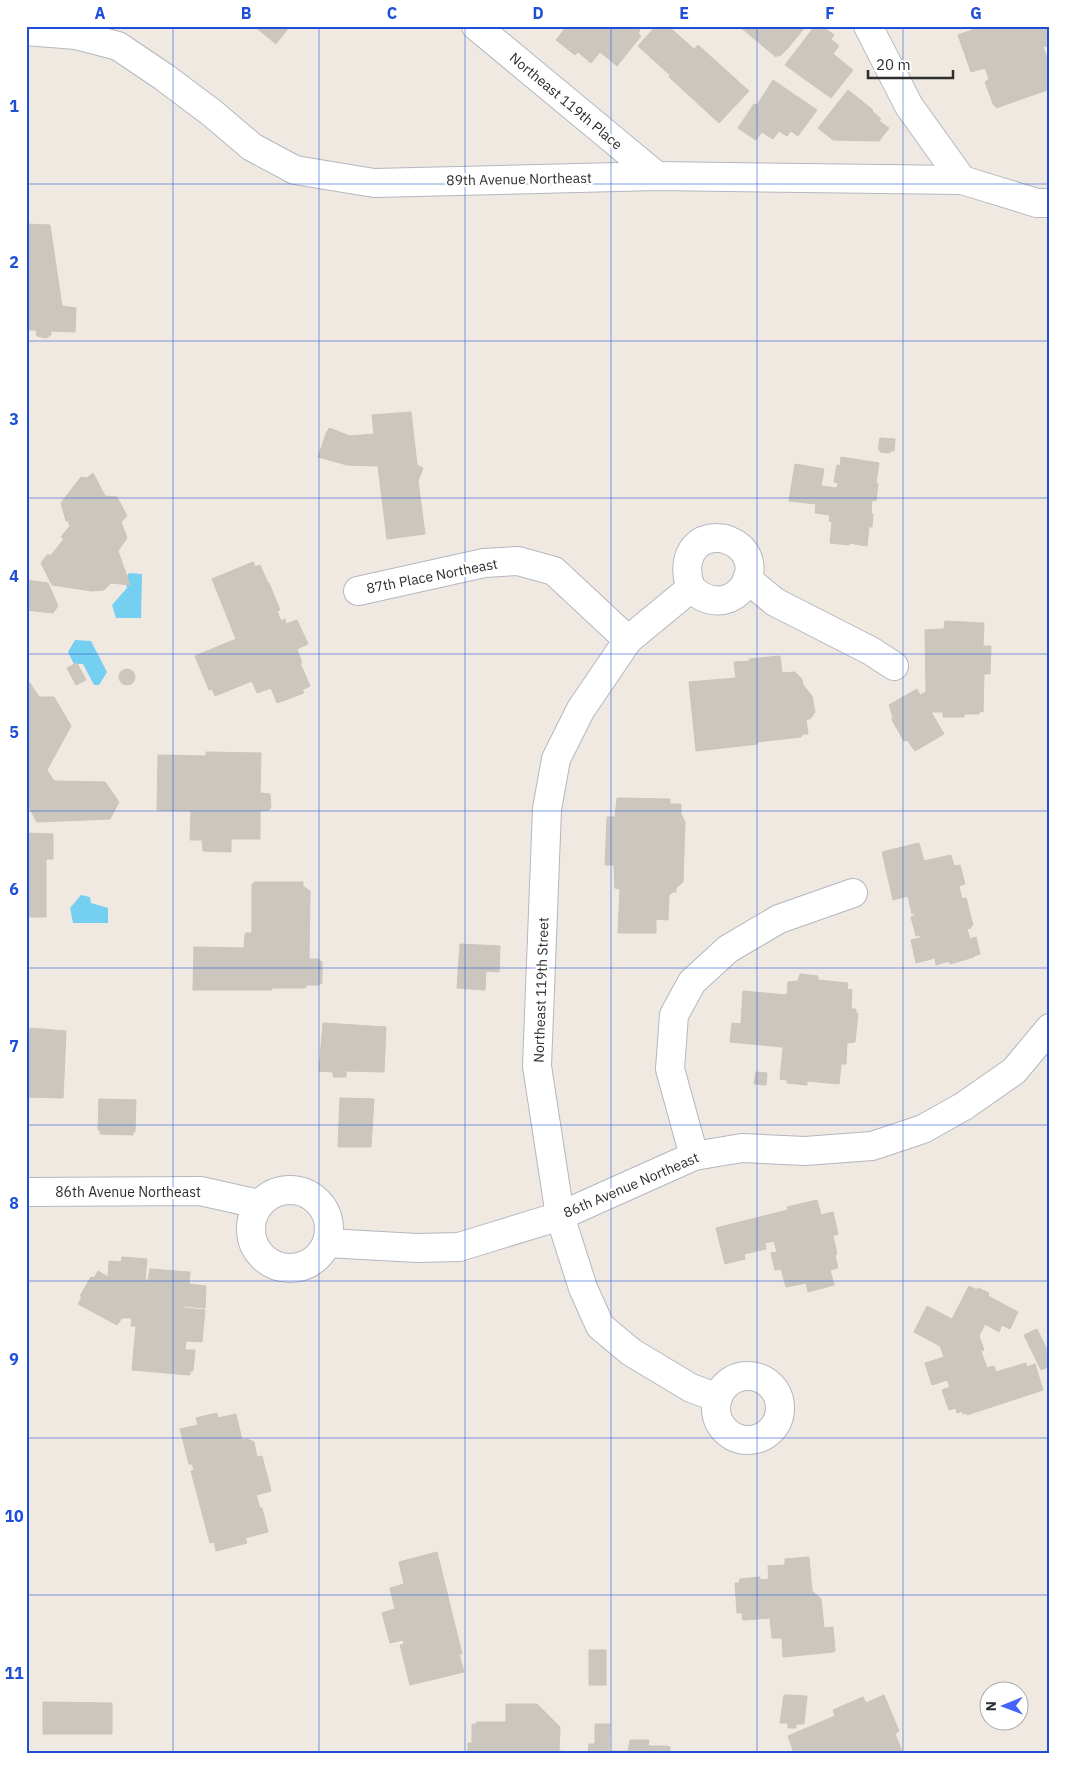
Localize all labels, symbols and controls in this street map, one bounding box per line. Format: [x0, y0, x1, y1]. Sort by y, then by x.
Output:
text: A [95, 3, 106, 23]
text: B [241, 3, 252, 23]
text: C [387, 3, 397, 23]
text: D [532, 3, 544, 23]
text: E [679, 3, 689, 23]
text: F [825, 3, 835, 23]
text: G [970, 3, 982, 23]
scale bar [868, 48, 954, 80]
street label: Northeast 119th Place [506, 49, 626, 154]
text: 20 m [876, 55, 911, 74]
text: 1 [9, 96, 19, 116]
street label: 89th Avenue Northeast [446, 169, 592, 189]
text: 2 [9, 252, 19, 272]
text: 3 [9, 409, 19, 429]
street label: 87th Place Northeast [365, 554, 499, 598]
text: 4 [9, 566, 19, 586]
text: 5 [9, 722, 19, 742]
text: 6 [9, 879, 19, 899]
street label: Northeast 119th Street [529, 917, 553, 1063]
text: 7 [9, 1036, 19, 1056]
street label: 86th Avenue Northeast [560, 1148, 702, 1222]
street label: 86th Avenue Northeast [55, 1183, 201, 1201]
text: 8 [9, 1193, 19, 1213]
text: 9 [9, 1349, 19, 1369]
text: 10 [4, 1506, 24, 1526]
text: 11 [4, 1663, 24, 1683]
north arrow [978, 1682, 1028, 1732]
text: N [982, 1701, 1000, 1711]

